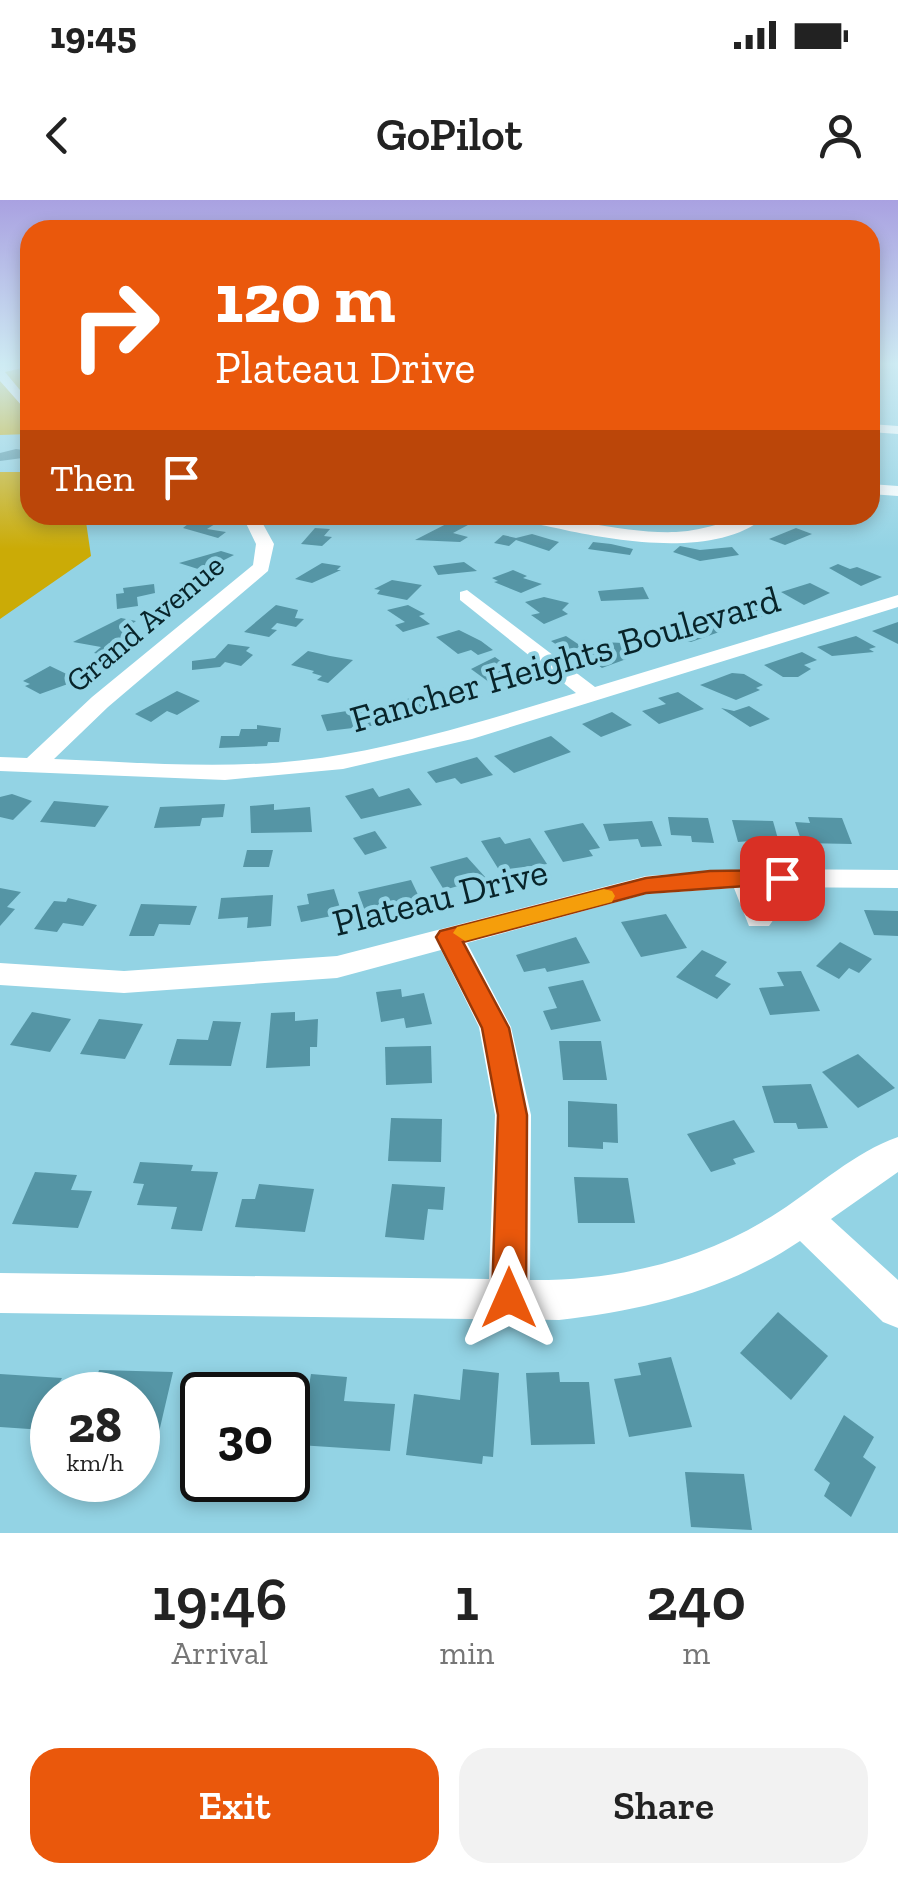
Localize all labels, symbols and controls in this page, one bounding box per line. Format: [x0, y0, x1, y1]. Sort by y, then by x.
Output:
text: 19:45 [50, 12, 137, 58]
icon: back [30, 108, 85, 163]
text: GoPilot [376, 108, 522, 162]
icon: person [813, 108, 868, 163]
text: 120 m [215, 256, 396, 340]
icon: right [50, 260, 180, 390]
text: Plateau Drive [215, 341, 476, 395]
icon: arrive [154, 450, 209, 505]
text: Then [50, 455, 134, 501]
street label: Grand Avenue [58, 546, 232, 700]
street label: Fancher Heights Boulevard [345, 576, 785, 742]
pin [740, 836, 825, 921]
street label: Plateau Drive [328, 848, 552, 946]
icon: arrive [755, 851, 810, 906]
position arrow [457, 1246, 561, 1350]
speed limit sign: 30 [180, 1372, 310, 1502]
text: 28 [68, 1395, 122, 1455]
text: km/h [66, 1447, 124, 1477]
text: 19:46 [152, 1563, 288, 1635]
text: 1 [455, 1563, 479, 1635]
text: 240 [646, 1563, 746, 1635]
text: Arrival [172, 1634, 268, 1672]
text: min [440, 1634, 494, 1672]
text: m [682, 1634, 710, 1672]
button: Exit [30, 1748, 439, 1863]
button: Share [459, 1748, 868, 1863]

